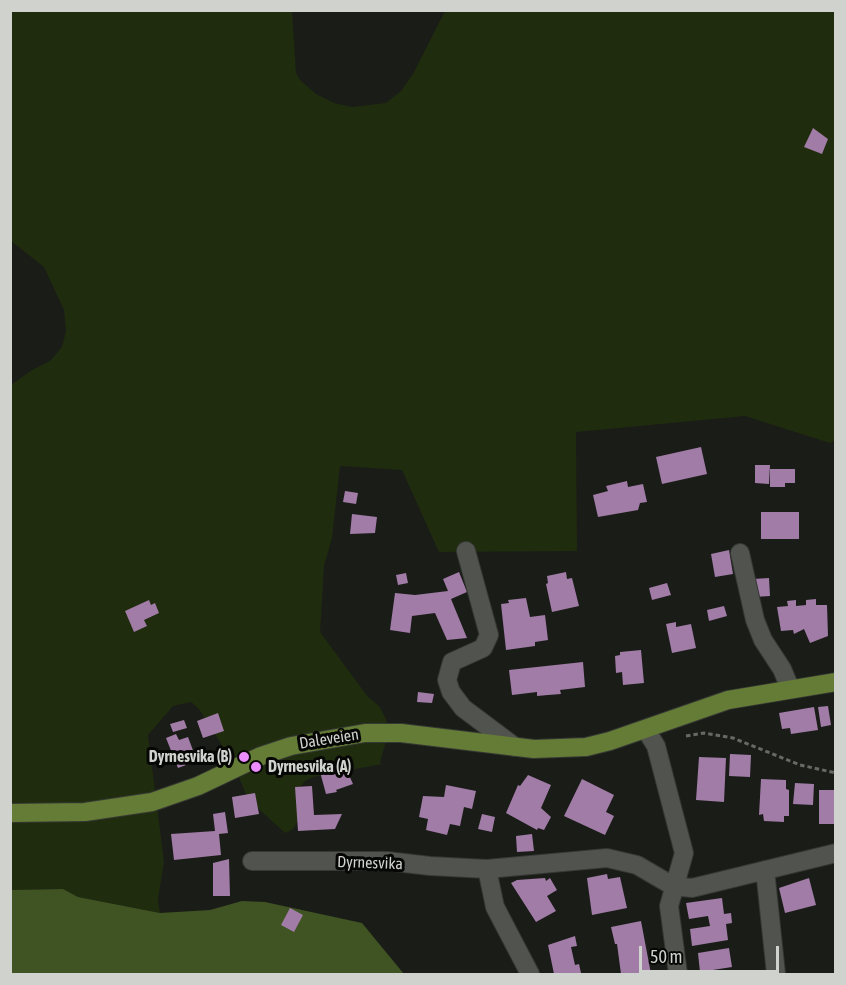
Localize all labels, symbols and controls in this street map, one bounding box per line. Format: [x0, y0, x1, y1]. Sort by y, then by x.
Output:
street label: Daleveien [298, 725, 360, 753]
place label: Dyrnesvika (B) [149, 747, 232, 767]
marker: Dyrnesvika (B) [237, 750, 251, 764]
place label: Dyrnesvika (A) [268, 757, 351, 777]
marker: Dyrnesvika (A) [249, 760, 263, 774]
street label: Dyrnesvika [337, 852, 403, 874]
scale bar [642, 934, 782, 972]
text: 50 m [650, 946, 682, 967]

